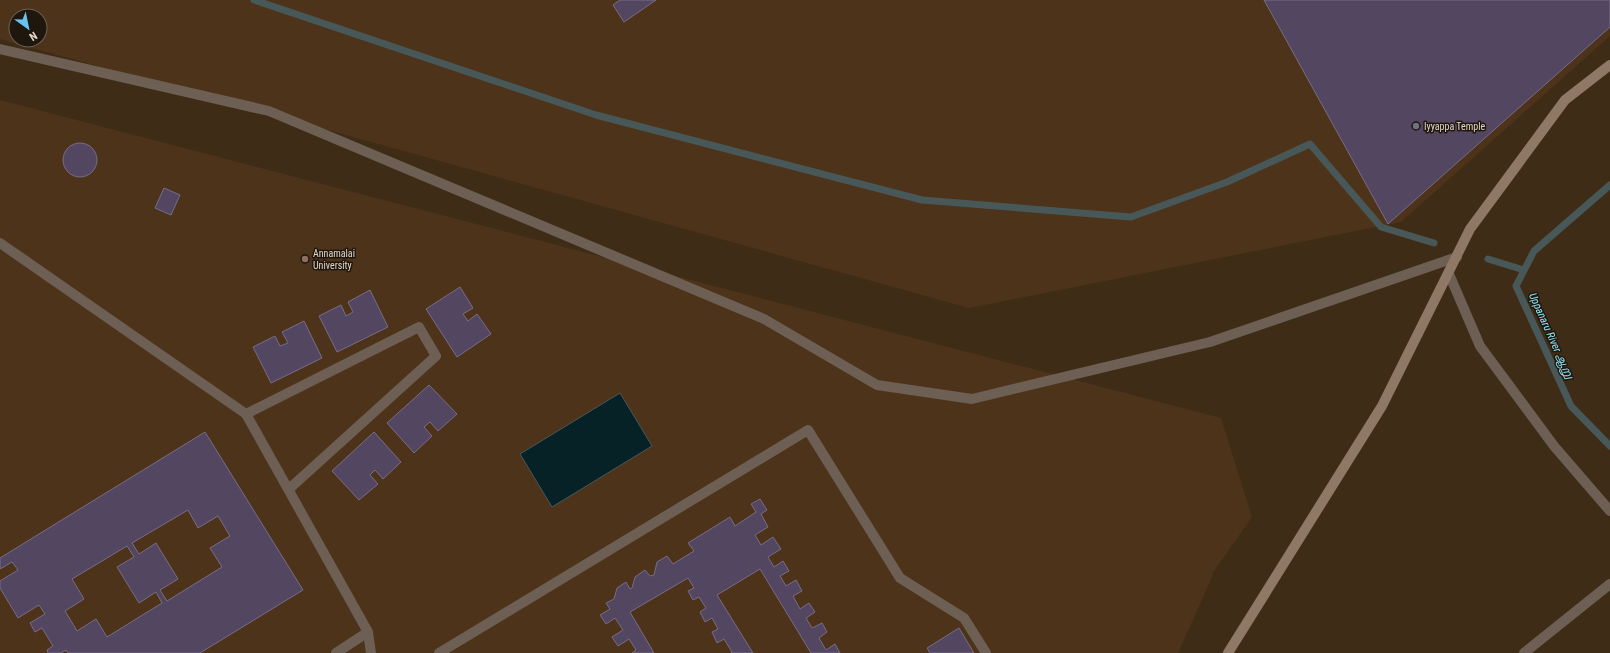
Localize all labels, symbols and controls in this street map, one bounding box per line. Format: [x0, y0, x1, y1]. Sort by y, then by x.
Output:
north arrow [8, 8, 48, 48]
text: N [27, 29, 40, 43]
marker: Iyyappa Temple [1411, 121, 1421, 131]
place label: Iyyappa Temple [1424, 121, 1485, 132]
place label: Annamalai University [313, 248, 355, 271]
marker: Annamalai University [300, 254, 310, 264]
water label: Uppanaru River ஆறு [1525, 291, 1576, 383]

